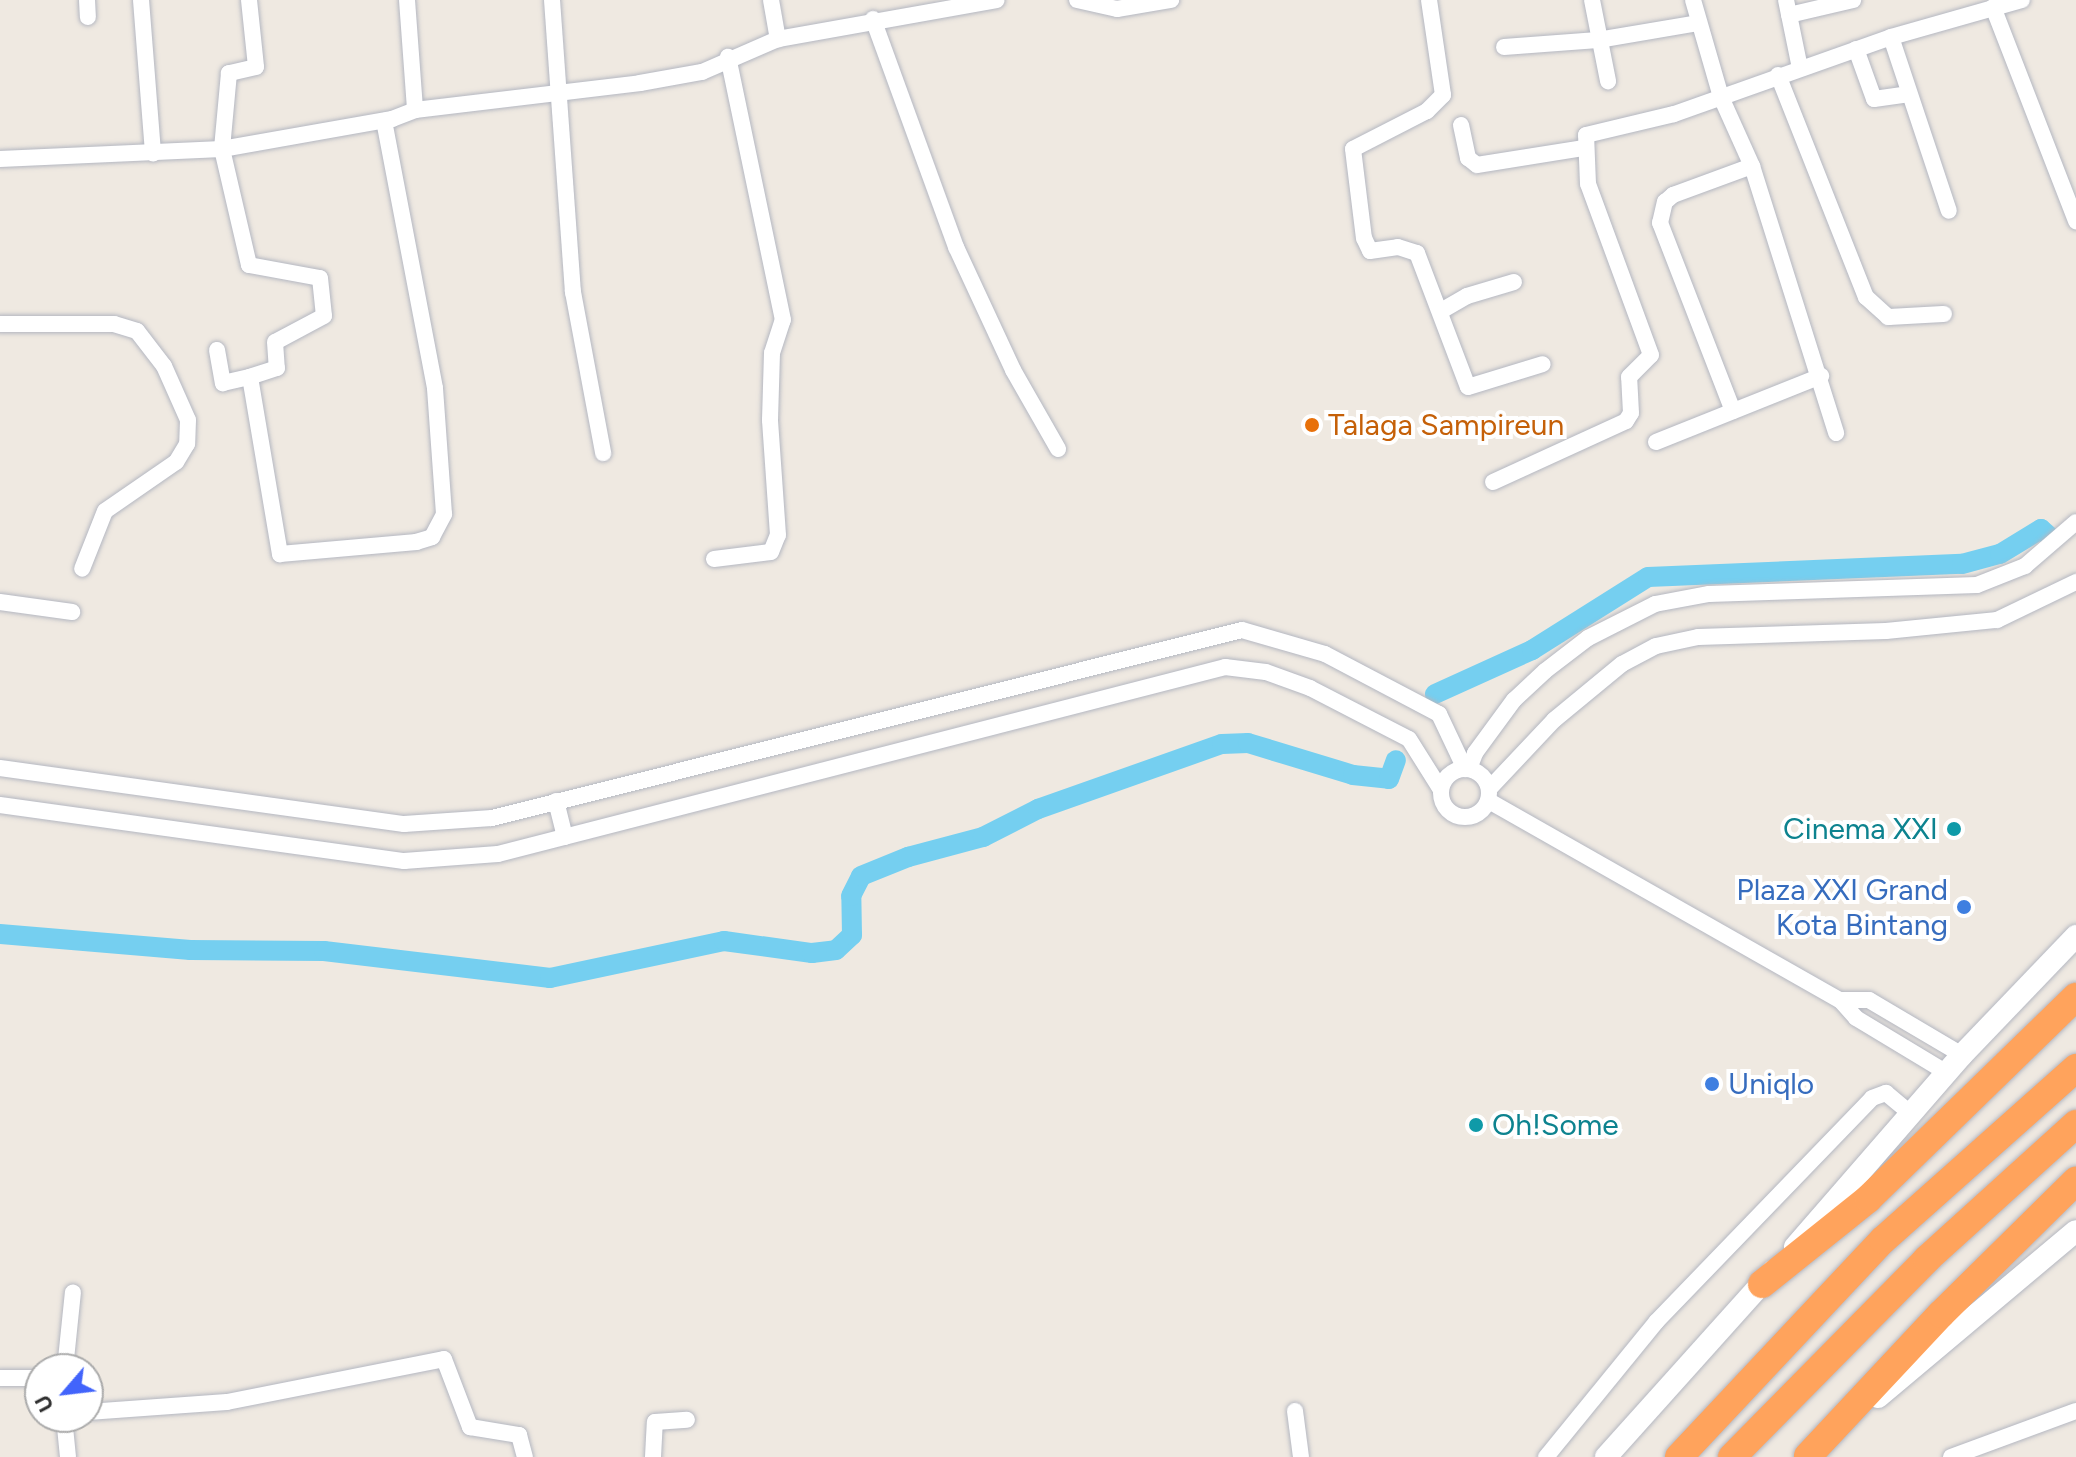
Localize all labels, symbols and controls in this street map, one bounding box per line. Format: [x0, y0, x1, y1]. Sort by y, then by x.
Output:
place label: Talaga Sampireun [1328, 407, 1564, 443]
marker: Talaga Sampireun [1303, 416, 1321, 434]
place label: Cinema XXI [1783, 811, 1938, 847]
marker: Cinema XXI [1945, 820, 1963, 838]
place label: Plaza XXI Grand Kota Bintang [1736, 872, 1948, 942]
marker: Plaza XXI Grand Kota Bintang [1955, 898, 1973, 916]
place label: Uniqlo [1728, 1066, 1814, 1102]
marker: Uniqlo [1703, 1075, 1721, 1093]
place label: Oh!Some [1492, 1107, 1619, 1143]
marker: Oh!Some [1467, 1116, 1485, 1134]
north arrow [24, 1353, 104, 1433]
text: U [29, 1390, 60, 1417]

